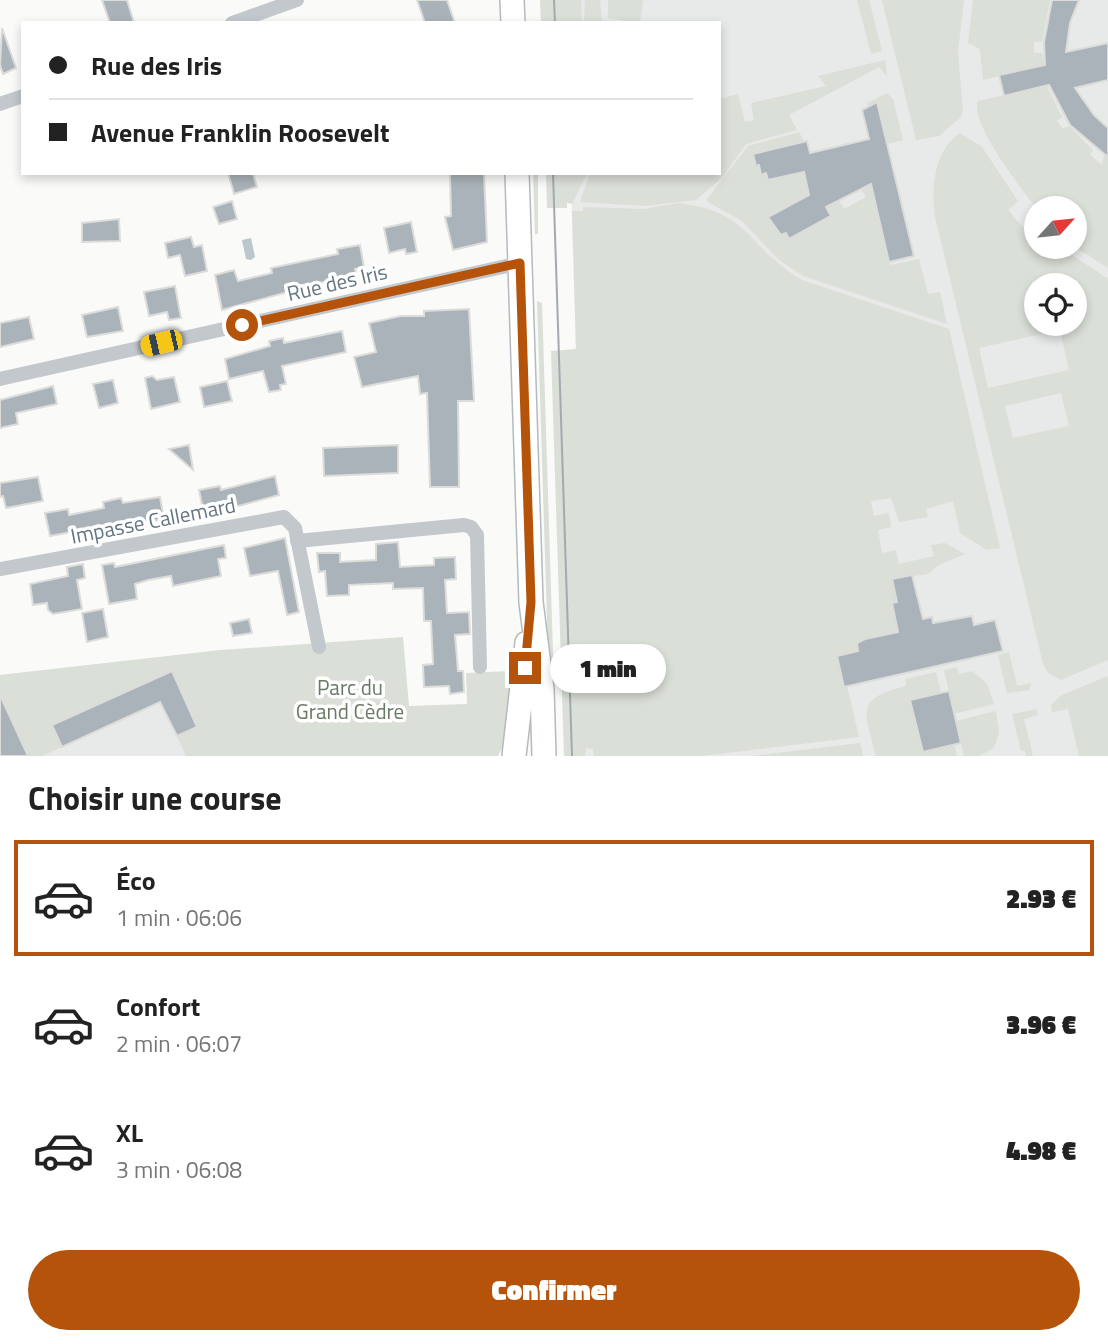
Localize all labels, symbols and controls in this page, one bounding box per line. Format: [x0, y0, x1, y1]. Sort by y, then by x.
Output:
text: Rue des Iris [91, 46, 222, 85]
text: Avenue Franklin Roosevelt [91, 113, 389, 152]
north arrow [1024, 196, 1087, 259]
map controls [1024, 196, 1087, 336]
street label: Rue des Iris [284, 255, 390, 309]
button: locate [1024, 273, 1087, 336]
route start [226, 309, 258, 341]
car [139, 328, 184, 358]
street label: Impasse Callemard [68, 488, 238, 552]
callout: 1 min [550, 644, 665, 692]
text: 1 min [579, 651, 637, 686]
route end [509, 652, 541, 684]
park label: Parc du Grand Cèdre [296, 671, 404, 727]
text: Choisir une course [28, 774, 282, 822]
text: Éco [116, 861, 156, 900]
icon: car [32, 867, 95, 930]
text: 2.93 € [1006, 879, 1076, 918]
text: 1 min · 06:06 [116, 900, 242, 935]
text: Confort [116, 987, 200, 1026]
icon: car [32, 993, 95, 1056]
text: 3.96 € [1006, 1005, 1076, 1044]
text: 2 min · 06:07 [116, 1026, 242, 1061]
text: XL [116, 1113, 143, 1152]
icon: car [32, 1119, 95, 1182]
text: 4.98 € [1006, 1131, 1076, 1170]
text: 3 min · 06:08 [116, 1152, 242, 1187]
button: Confirmer [28, 1250, 1080, 1330]

